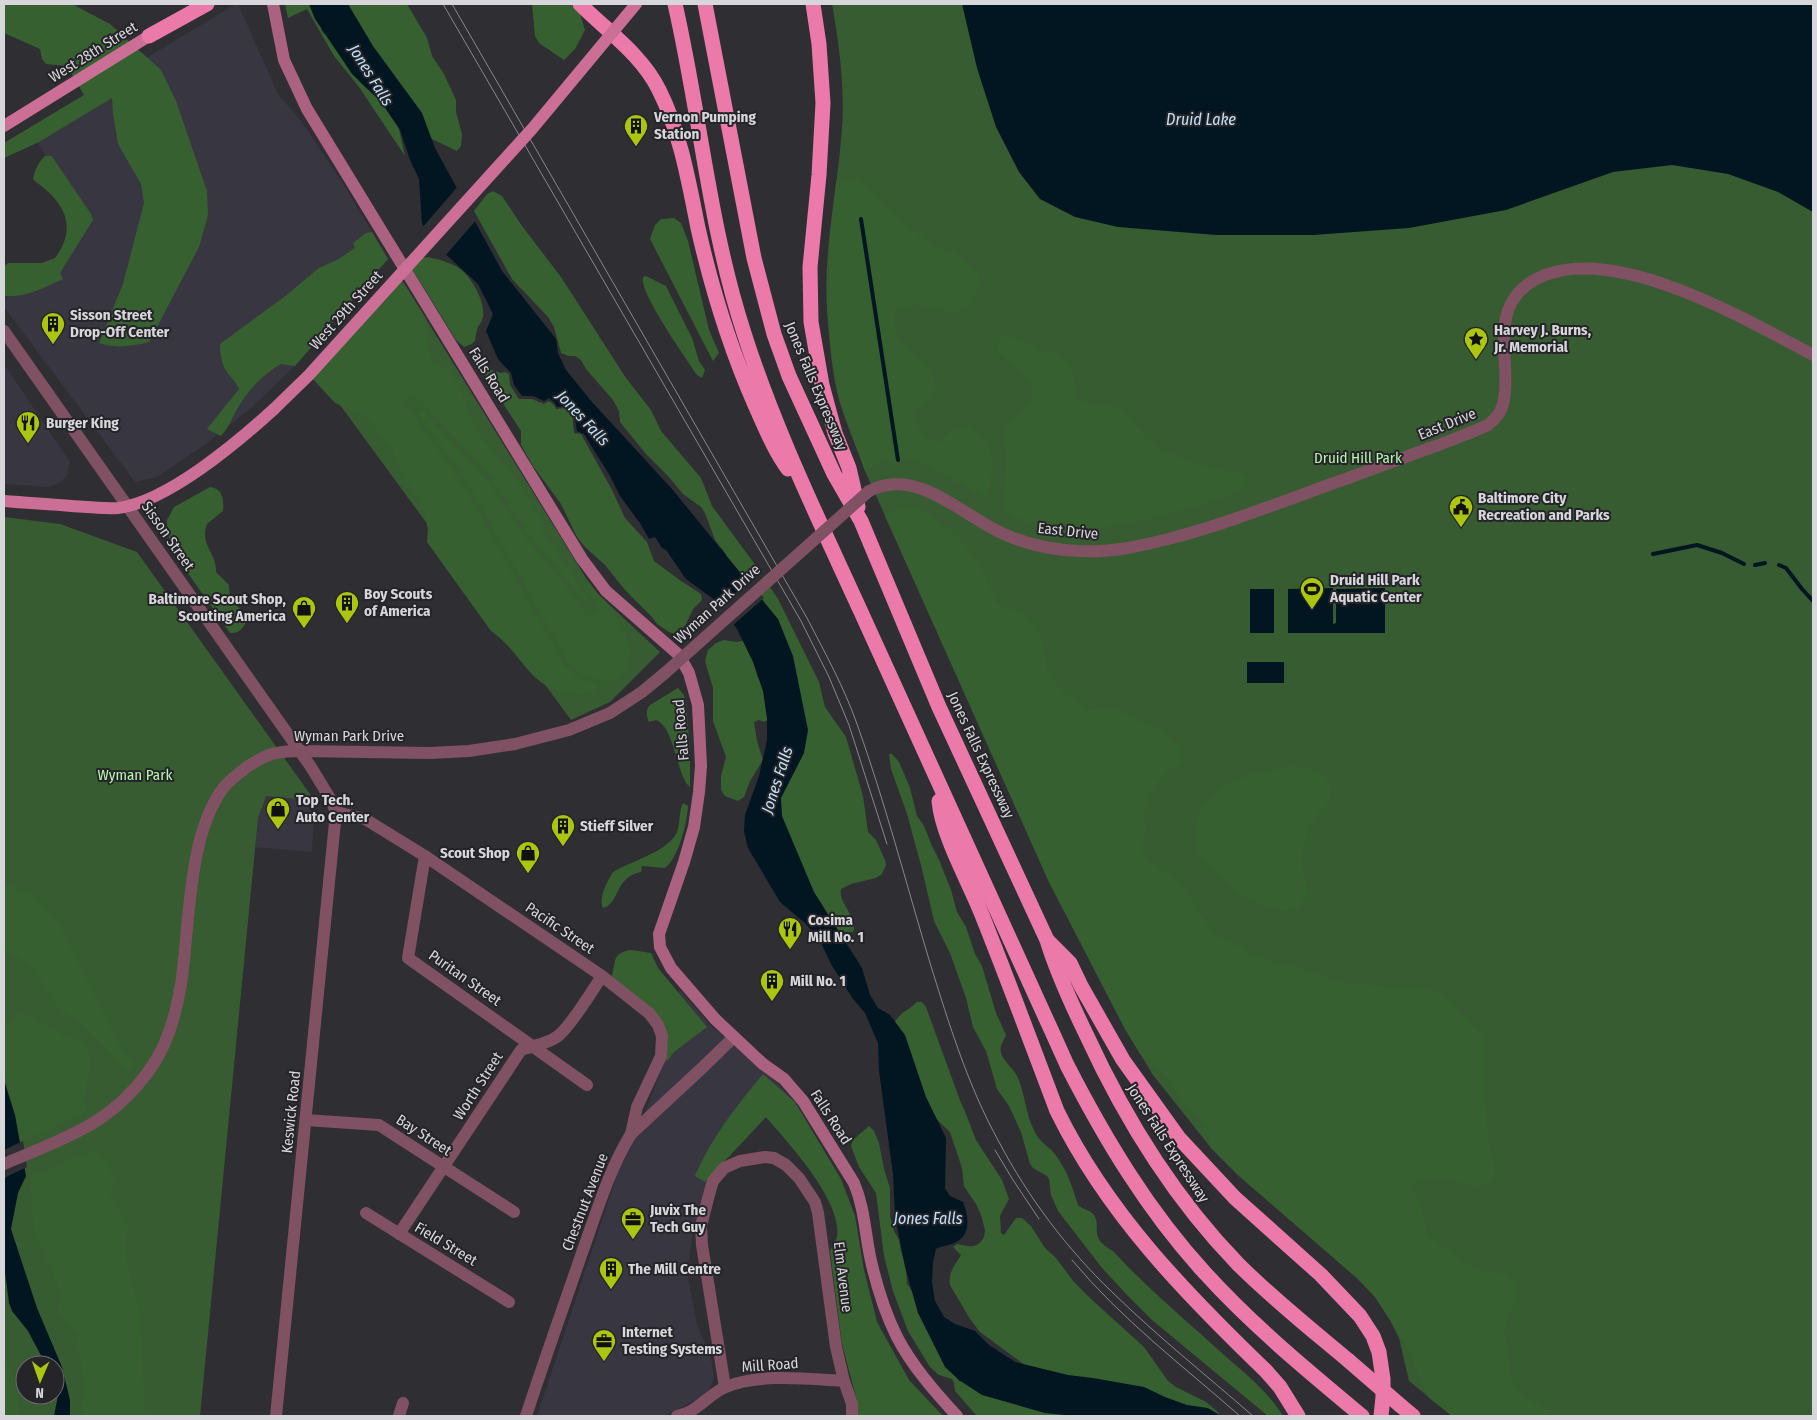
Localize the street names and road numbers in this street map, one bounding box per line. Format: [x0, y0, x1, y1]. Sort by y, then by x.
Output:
street label: West 28th Street [46, 18, 141, 86]
street label: West 29th Street [306, 267, 386, 353]
street label: Jones Falls Expressway [781, 319, 851, 453]
street label: Falls Road [465, 344, 513, 406]
street label: East Drive [1415, 404, 1479, 444]
street label: Sisson Street [138, 498, 198, 574]
street label: East Drive [1037, 519, 1099, 543]
street label: Wyman Park Drive [670, 560, 764, 648]
street label: Jones Falls Expressway [944, 689, 1018, 822]
street label: Falls Road [669, 698, 693, 762]
street label: Wyman Park Drive [294, 727, 404, 745]
street label: Pacific Street [522, 898, 598, 958]
street label: Puritan Street [425, 946, 505, 1010]
street label: Worth Street [449, 1049, 507, 1123]
street label: Keswick Road [278, 1070, 304, 1154]
street label: Jones Falls Expressway [1123, 1080, 1213, 1206]
street label: Falls Road [807, 1086, 855, 1148]
street label: Bay Street [393, 1110, 455, 1160]
street label: Chestnut Avenue [558, 1151, 612, 1253]
street label: Field Street [412, 1218, 481, 1270]
street label: Elm Avenue [830, 1241, 856, 1313]
street label: Mill Road [741, 1354, 799, 1376]

